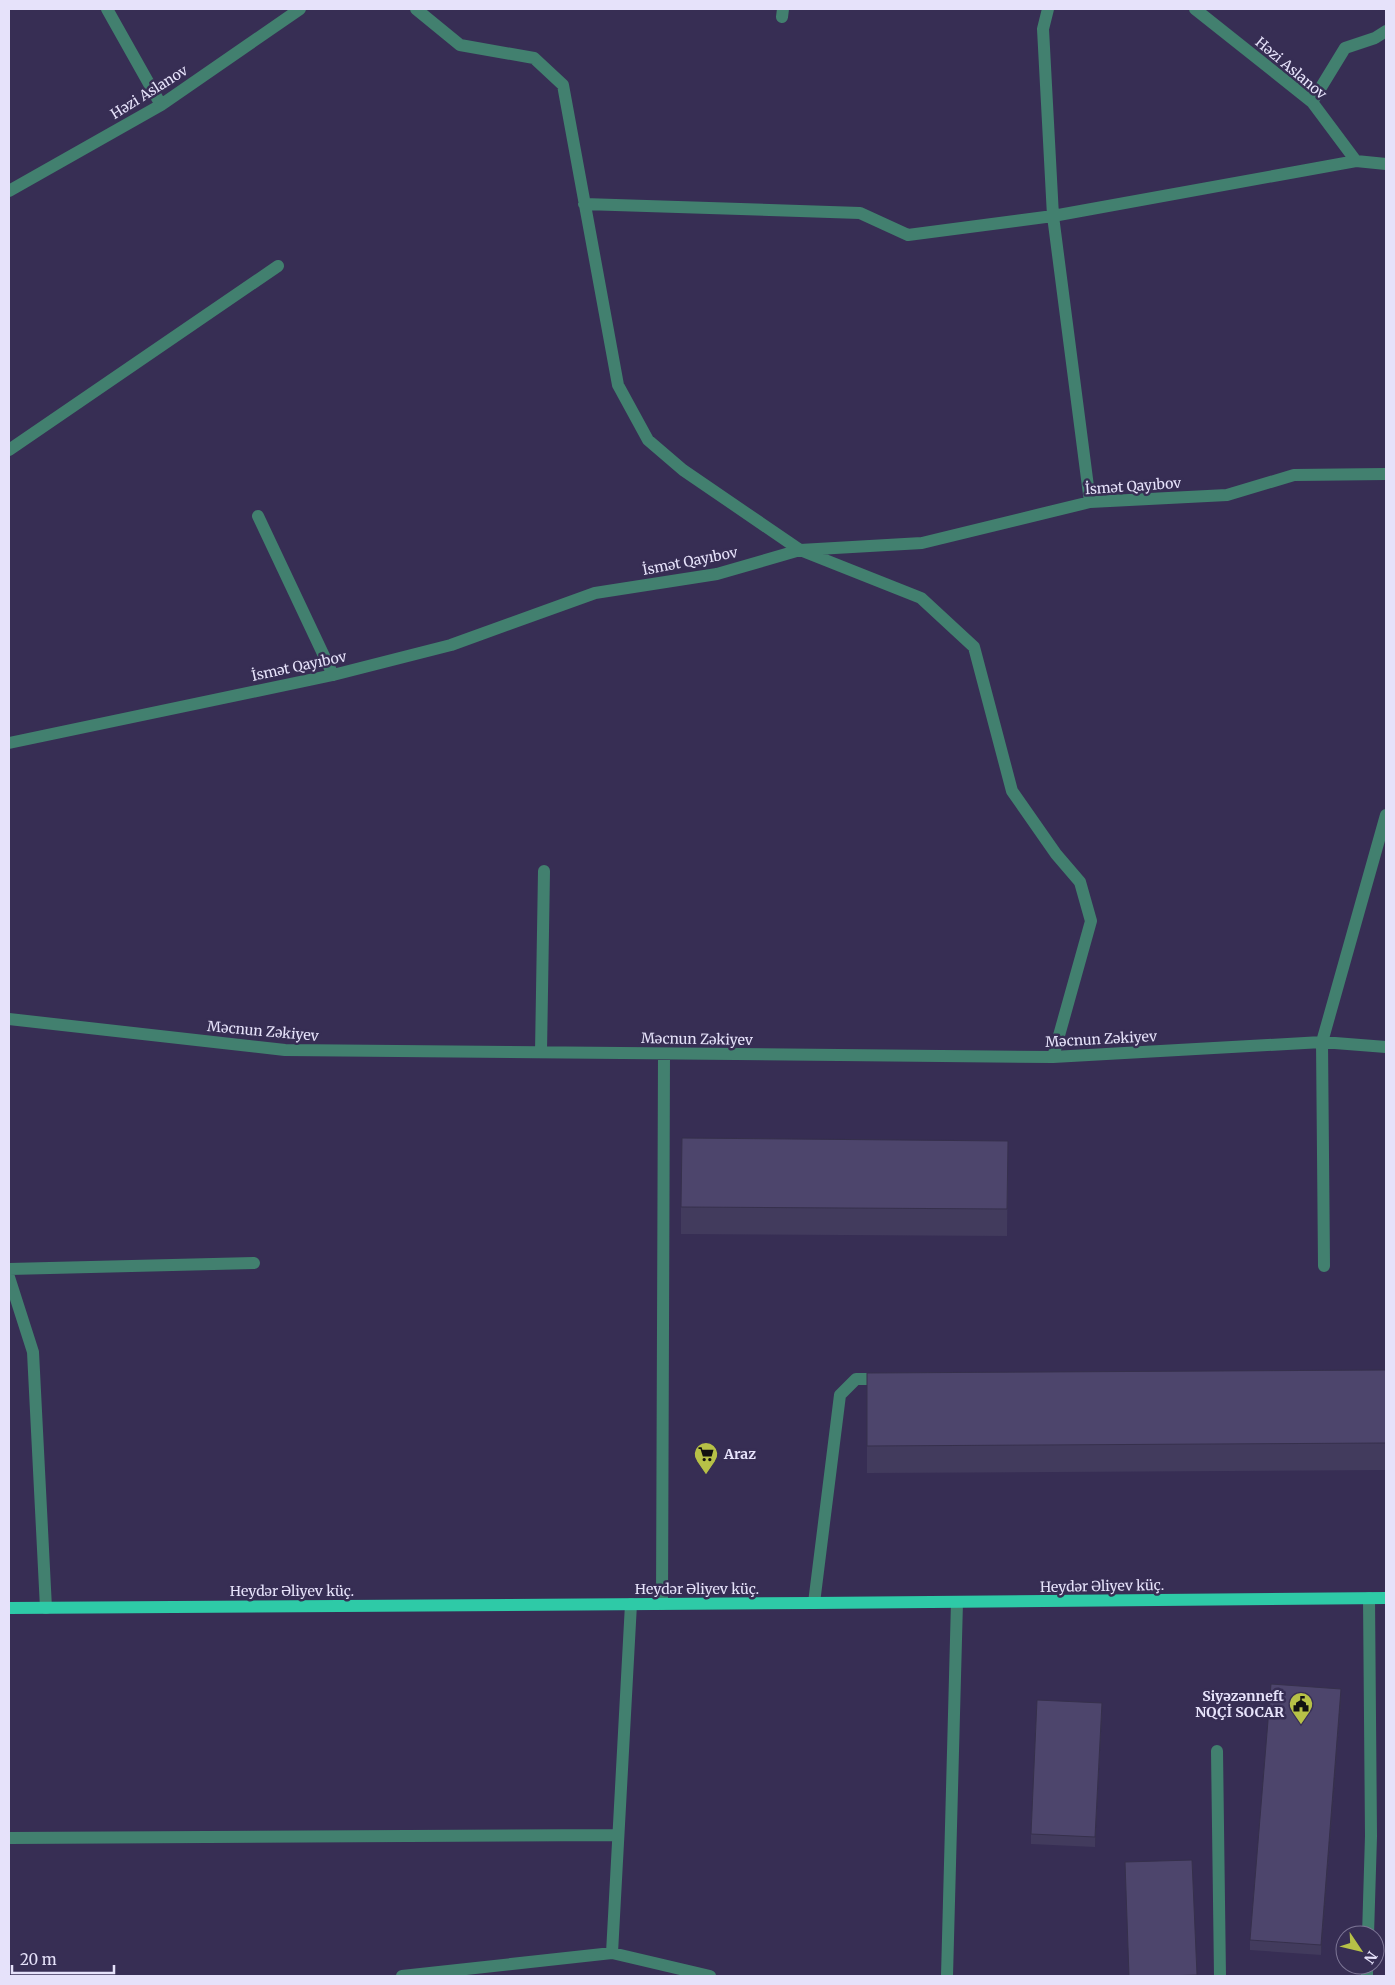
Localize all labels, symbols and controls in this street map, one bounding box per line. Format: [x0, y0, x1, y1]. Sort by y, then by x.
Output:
street label: Həzi Aslanov [1252, 33, 1331, 104]
street label: Həzi Aslanov [107, 61, 192, 123]
street label: İsmət Qayıbov [1084, 474, 1183, 498]
street label: İsmət Qayıbov [641, 543, 740, 579]
street label: İsmət Qayıbov [250, 647, 349, 685]
street label: Məcnun Zəkiyev [207, 1017, 321, 1045]
street label: Məcnun Zəkiyev [1045, 1027, 1158, 1051]
street label: Məcnun Zəkiyev [641, 1029, 754, 1049]
supermarket icon: Araz [693, 1441, 719, 1475]
place label: Araz [723, 1445, 756, 1463]
street label: Heydər Əliyev küç. [1040, 1576, 1164, 1596]
street label: Heydər Əliyev küç. [635, 1580, 759, 1598]
street label: Heydər Əliyev küç. [230, 1582, 354, 1600]
place label: Siyəzənneft NQÇİ SOCAR [1195, 1687, 1285, 1721]
public building icon: Siyəzənneft NQÇİ SOCAR [1288, 1691, 1314, 1725]
north arrow [1335, 1925, 1385, 1975]
scale bar [12, 1942, 115, 1974]
text: N [1360, 1948, 1381, 1967]
text: 20 m [20, 1950, 57, 1969]

